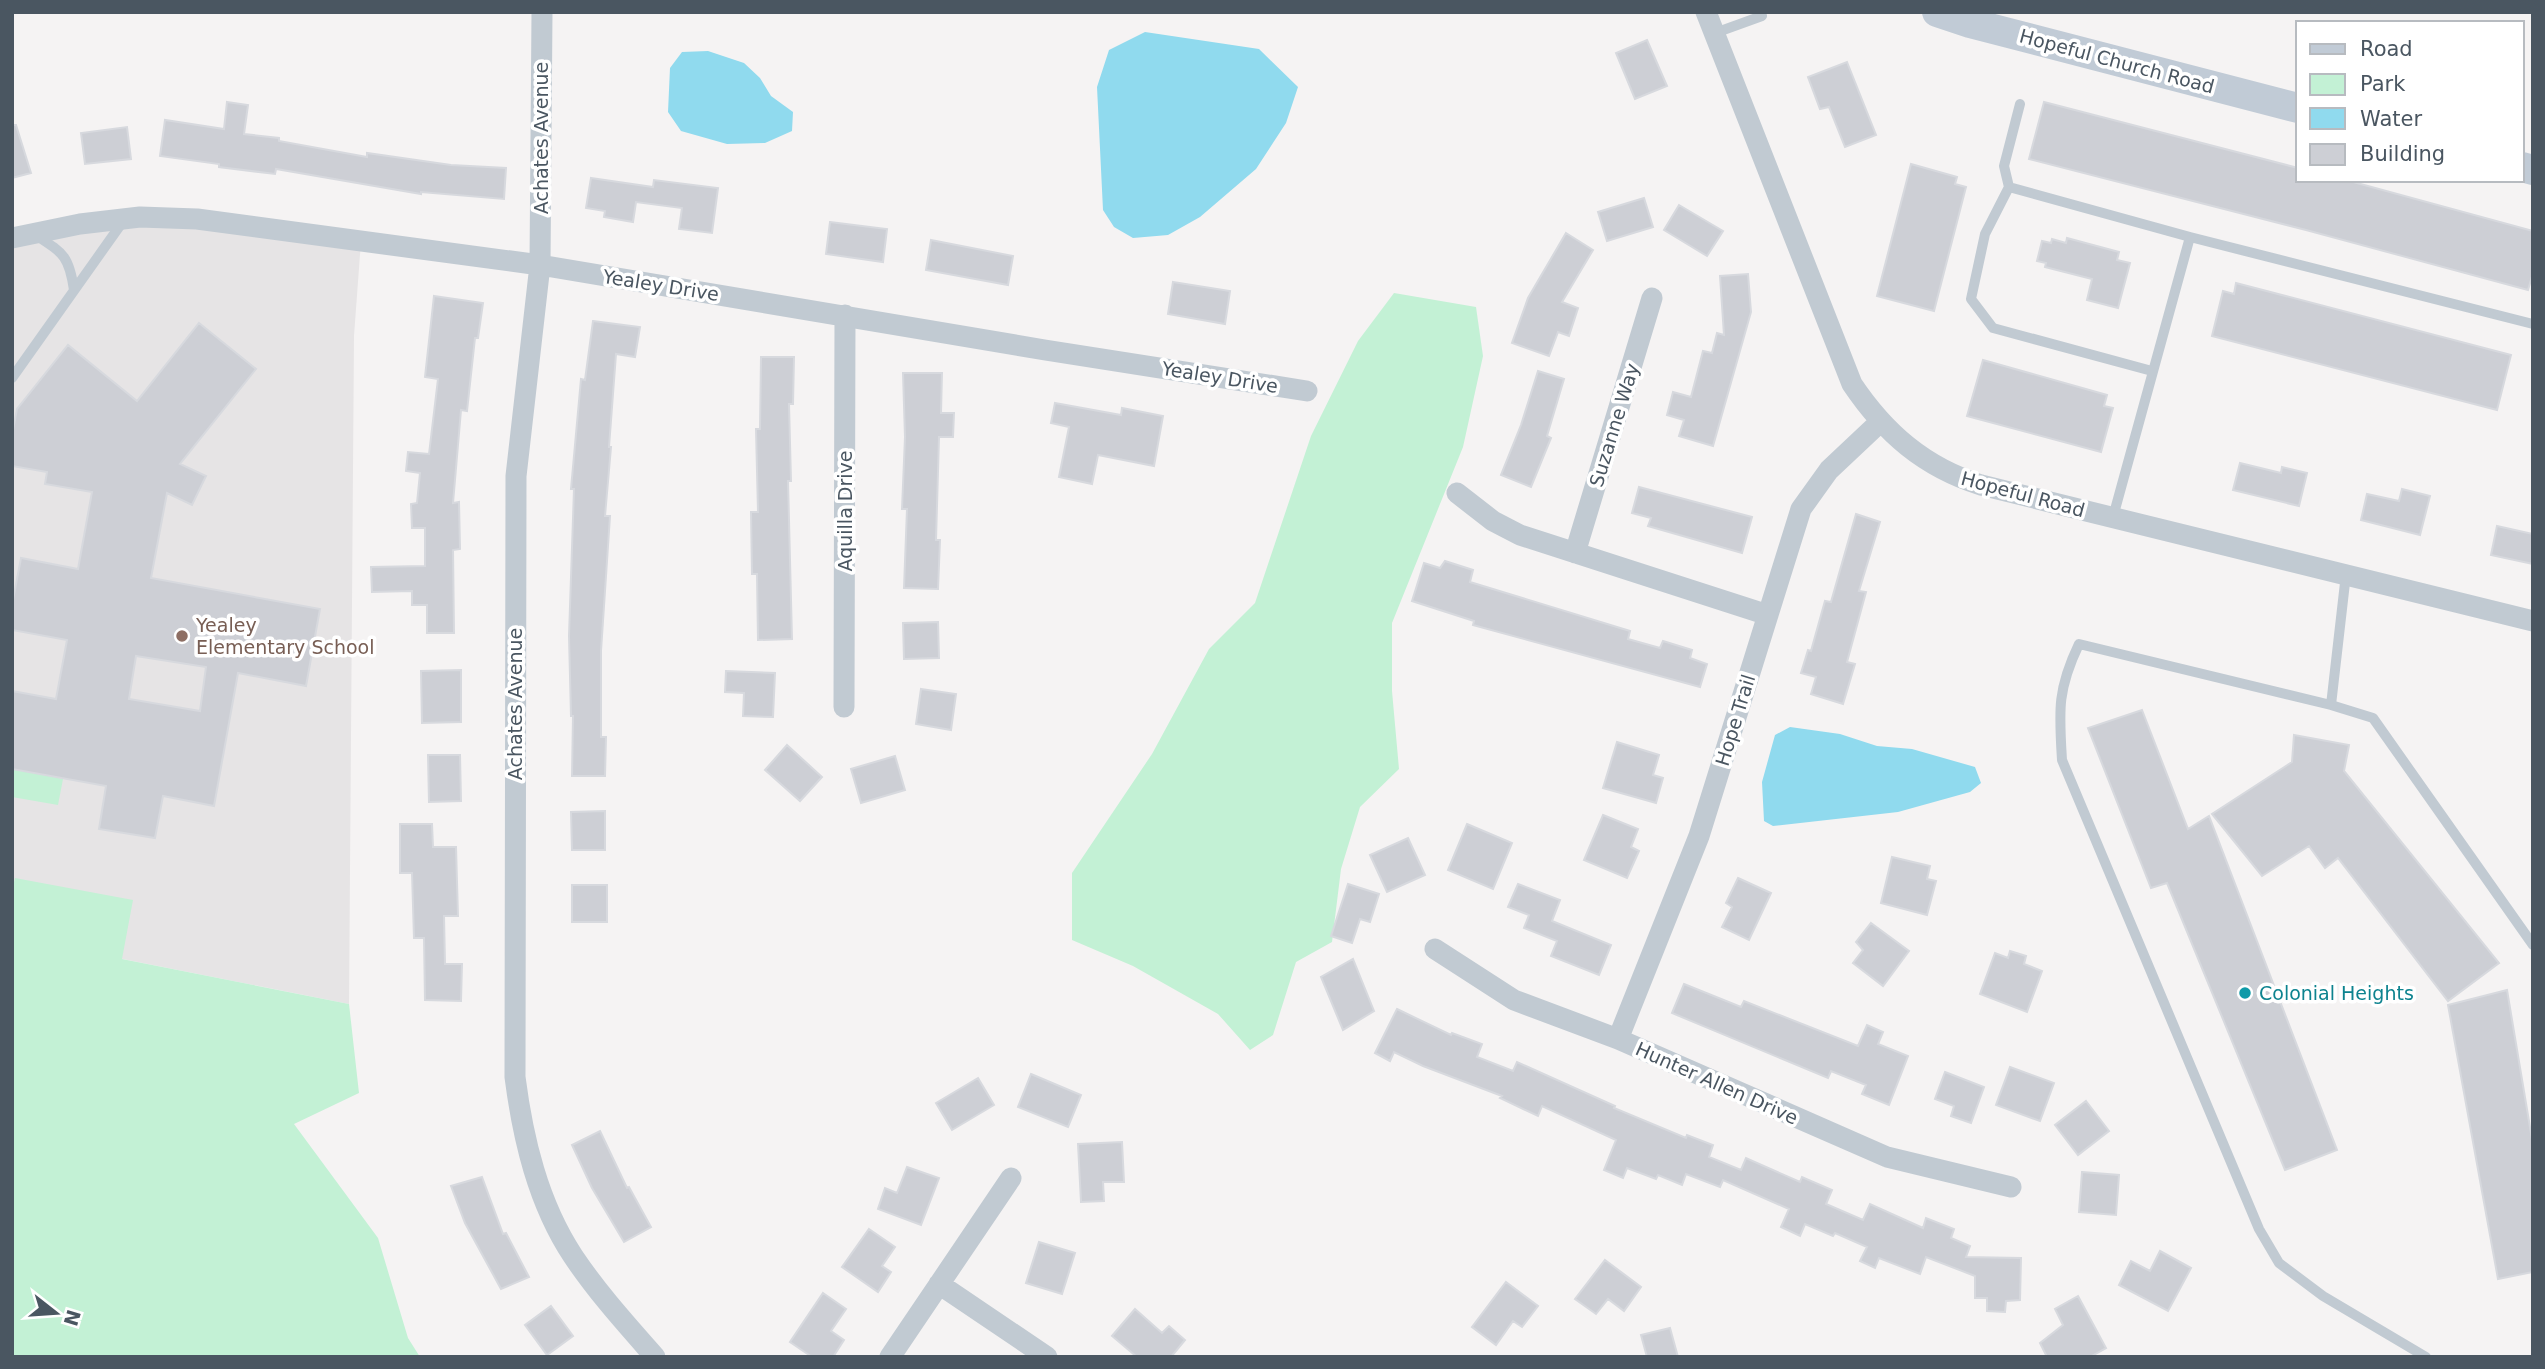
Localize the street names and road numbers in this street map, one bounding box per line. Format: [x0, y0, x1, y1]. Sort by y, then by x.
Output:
street label: Hopeful Church Road [2017, 24, 2217, 98]
street label: Achates Avenue [530, 62, 552, 214]
street label: Yealey Drive [600, 265, 721, 305]
street label: Yealey Drive [1159, 357, 1280, 397]
street label: Suzanne Way [1585, 361, 1643, 489]
street label: Aquilla Drive [834, 451, 856, 571]
street label: Hopeful Road [1959, 467, 2087, 521]
street label: Achates Avenue [504, 628, 526, 780]
street label: Hope Trail [1711, 672, 1759, 768]
street label: Hunter Allen Drive [1632, 1037, 1802, 1129]

